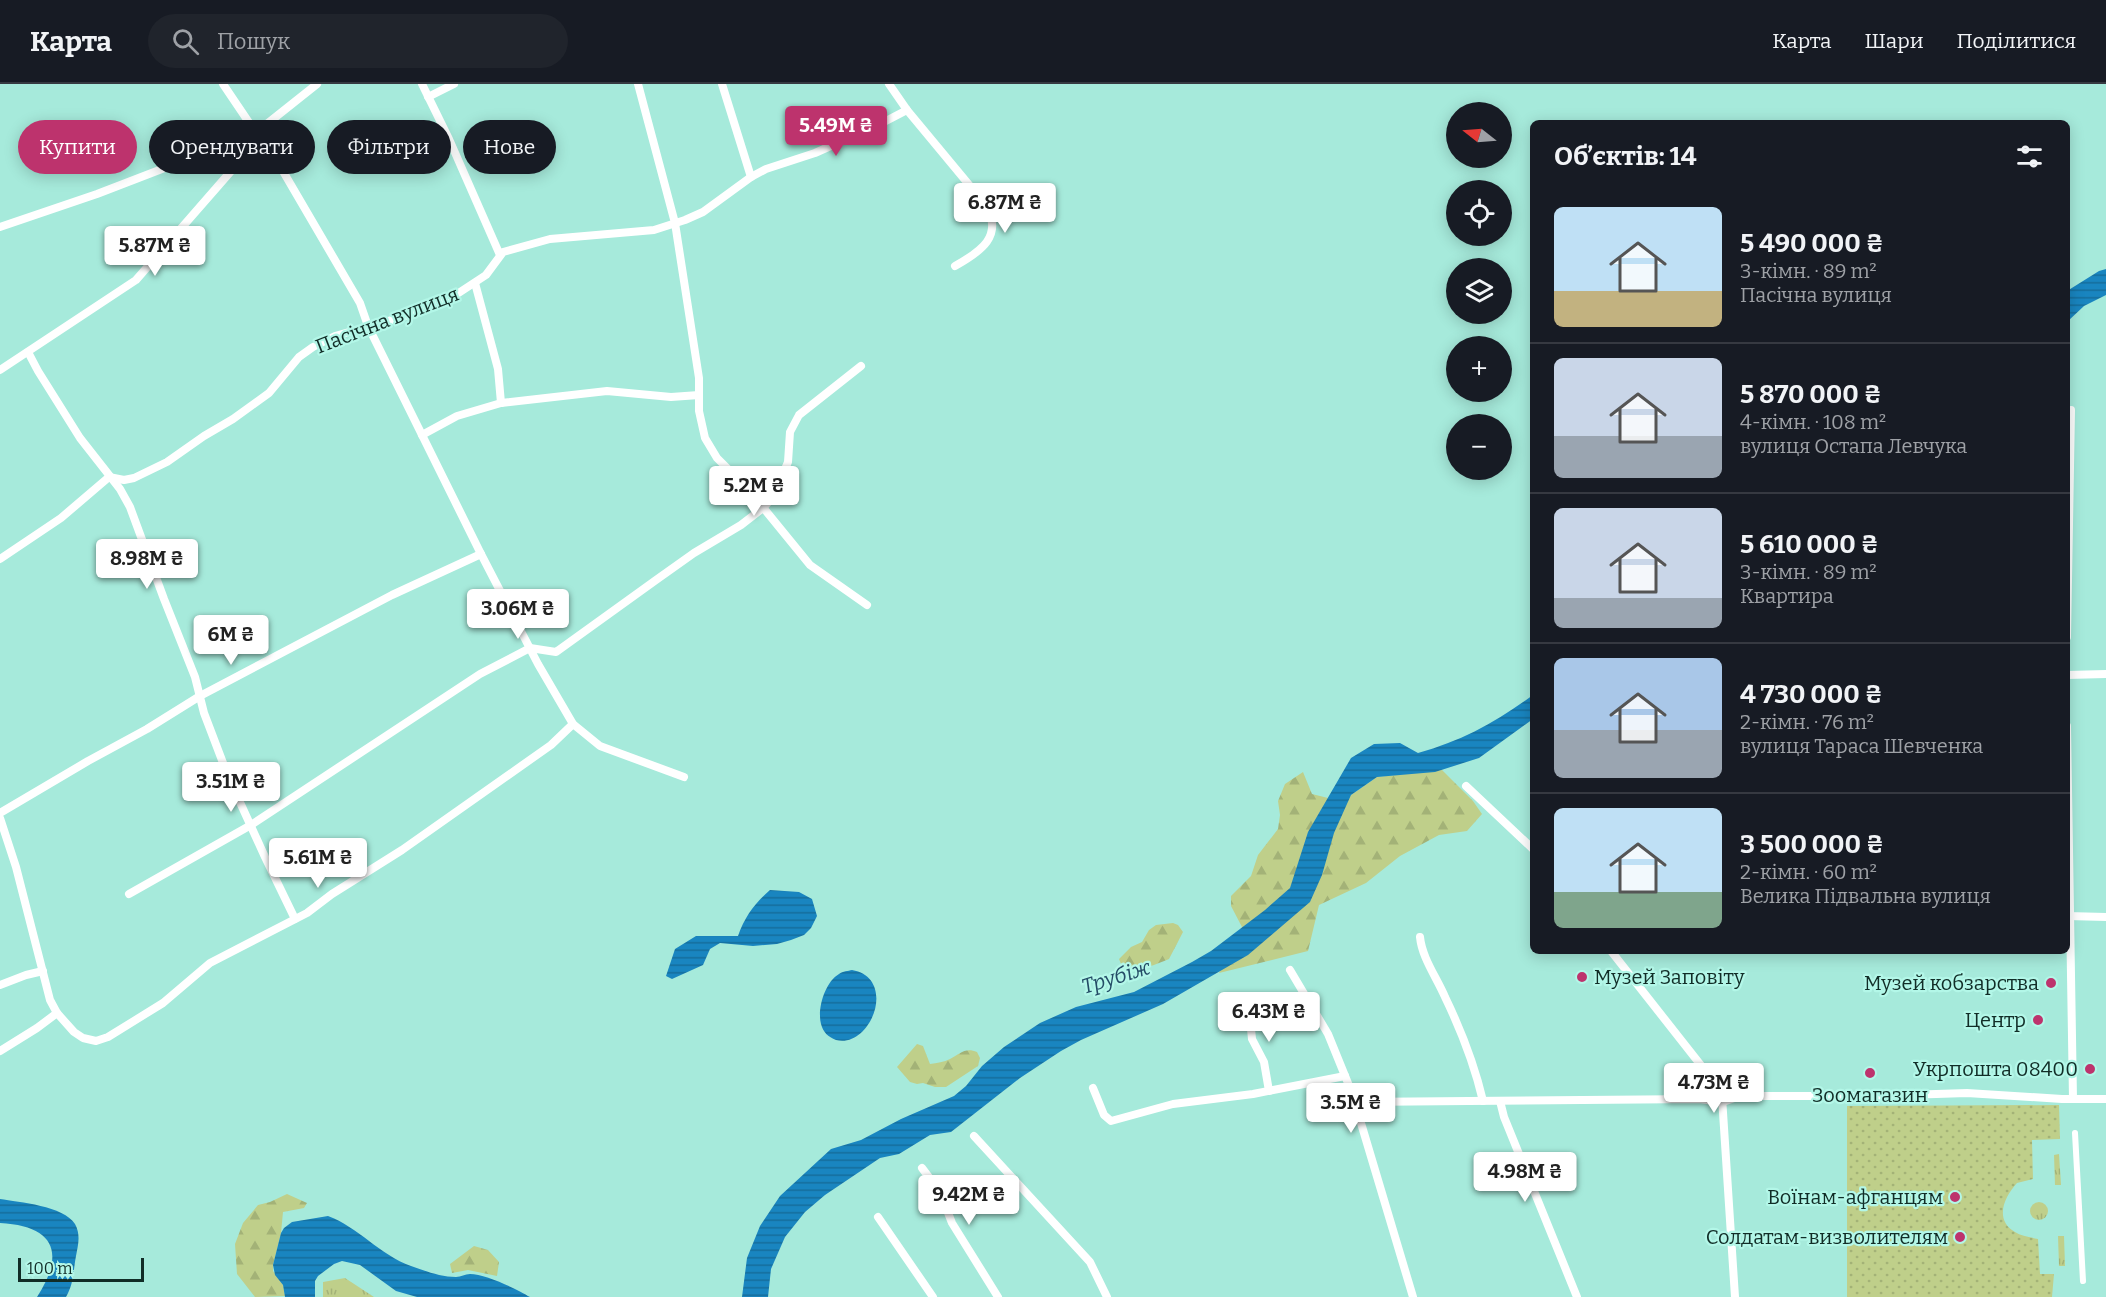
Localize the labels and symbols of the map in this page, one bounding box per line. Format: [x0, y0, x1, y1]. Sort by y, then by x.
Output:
north arrow [1446, 102, 1512, 168]
pin: 5.49M ₴ [781, 106, 891, 157]
pin: 6.87M ₴ [950, 183, 1060, 234]
pin: 5.87M ₴ [100, 226, 210, 277]
street label: Пасічна вулиця [312, 282, 462, 358]
pin: 5.2M ₴ [705, 466, 803, 517]
pin: 8.98M ₴ [92, 539, 202, 590]
pin: 3.06M ₴ [463, 589, 573, 640]
pin: 6M ₴ [195, 615, 267, 666]
pin: 3.51M ₴ [176, 762, 286, 813]
pin: 5.61M ₴ [263, 838, 373, 889]
water label: Трубіж [1078, 954, 1154, 1000]
place label: Музей Заповіту [1594, 965, 1745, 989]
marker: Музей Заповіту [1575, 970, 1589, 984]
place label: Музей кобзарства [1864, 971, 2039, 995]
marker: Музей кобзарства [2044, 976, 2058, 990]
pin: 6.43M ₴ [1214, 992, 1324, 1043]
place label: Центр [1965, 1008, 2026, 1032]
marker: Центр [2031, 1013, 2045, 1027]
place label: Укрпошта 08400 [1913, 1057, 2078, 1081]
marker: Укрпошта 08400 [2083, 1062, 2097, 1076]
pin: 4.73M ₴ [1659, 1063, 1769, 1114]
marker: Зоомагазин [1863, 1066, 1877, 1080]
pin: 3.5M ₴ [1302, 1083, 1400, 1134]
place label: Зоомагазин [1812, 1083, 1928, 1107]
pin: 4.98M ₴ [1470, 1152, 1580, 1203]
pin: 9.42M ₴ [914, 1175, 1024, 1226]
place label: Воїнам-афганцям [1767, 1185, 1943, 1209]
marker: Воїнам-афганцям [1948, 1190, 1962, 1204]
place label: Солдатам-визволителям [1706, 1225, 1948, 1249]
marker: Солдатам-визволителям [1953, 1230, 1967, 1244]
scale bar [18, 1255, 144, 1282]

